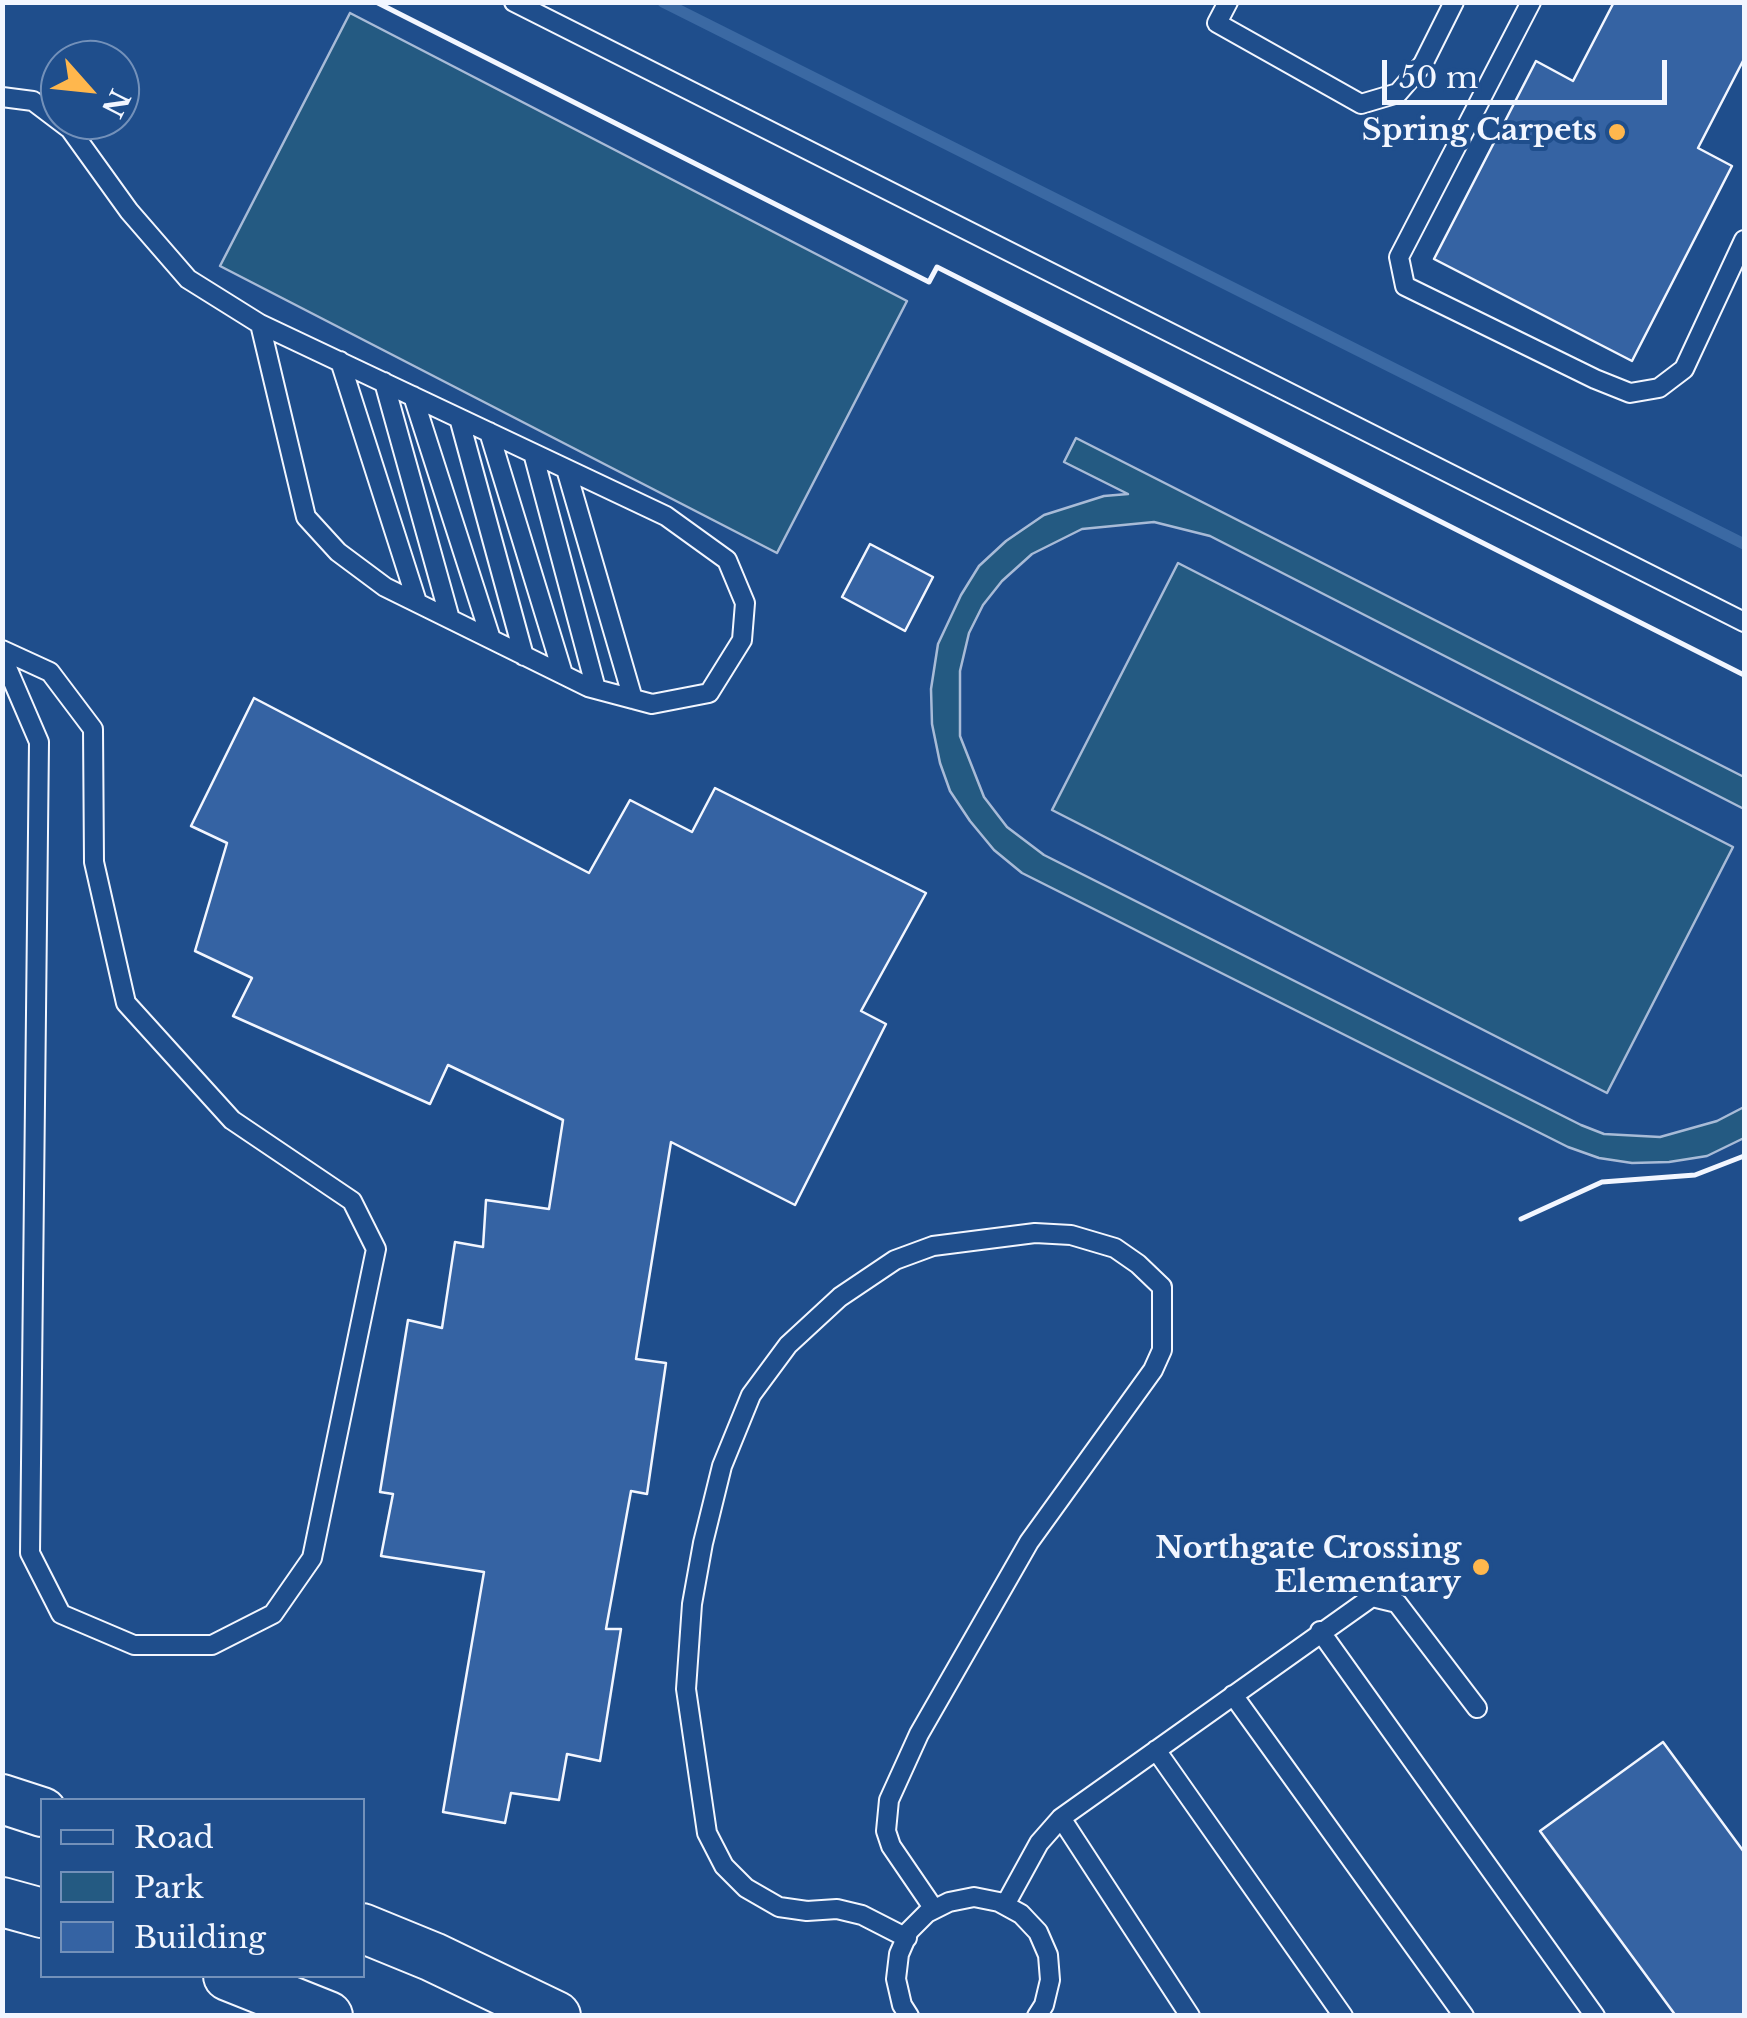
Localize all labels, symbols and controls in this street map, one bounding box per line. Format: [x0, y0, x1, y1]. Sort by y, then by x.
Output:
north arrow [40, 40, 140, 140]
scale bar [1387, 40, 1672, 102]
text: 50 m [1399, 59, 1478, 96]
text: N [94, 83, 137, 123]
place label: Spring Carpets [1362, 114, 1597, 150]
marker: Spring Carpets [1606, 121, 1628, 143]
place label: Northgate Crossing Elementary [1155, 1532, 1461, 1602]
marker: Northgate Crossing Elementary [1470, 1556, 1492, 1578]
legend [40, 1798, 365, 1978]
text: Road [134, 1819, 214, 1856]
text: Park [134, 1869, 204, 1906]
text: Building [134, 1919, 266, 1956]

